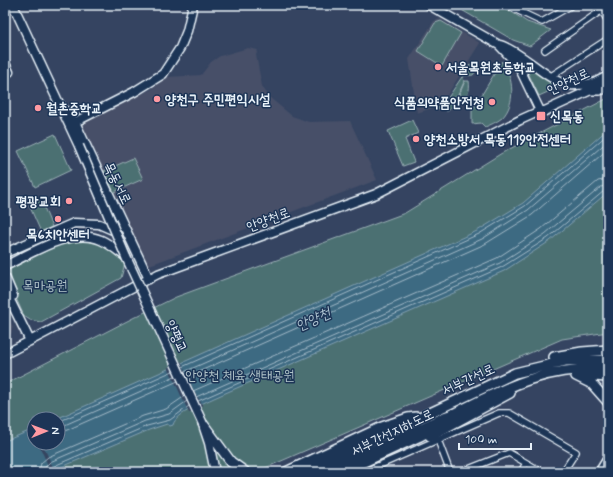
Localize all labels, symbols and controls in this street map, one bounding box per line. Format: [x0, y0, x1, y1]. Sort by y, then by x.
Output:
place label: 서울목원초등학교 [446, 59, 536, 77]
marker: 서울목원초등학교 [433, 62, 443, 72]
street label: 안양천로 [544, 64, 593, 100]
place label: 양천구 주민편익시설 [165, 91, 271, 109]
marker: 양천구 주민편익시설 [152, 94, 162, 104]
place label: 식품의약품안전청 [394, 94, 484, 112]
marker: 식품의약품안전청 [487, 97, 497, 107]
place label: 월촌중학교 [46, 100, 102, 118]
marker: 월촌중학교 [33, 103, 43, 113]
place label: 신목동 [550, 108, 584, 126]
marker: 신목동 [535, 110, 547, 122]
place label: 양천소방서 목동119안전센터 [424, 131, 571, 149]
marker: 양천소방서 목동119안전센터 [411, 134, 421, 144]
street label: 목동서로 [99, 159, 135, 208]
place label: 평광교회 [15, 193, 61, 211]
marker: 평광교회 [64, 196, 74, 206]
street label: 안양천로 [244, 204, 293, 236]
marker: 목6치안센터 [53, 214, 63, 224]
place label: 목6치안센터 [26, 226, 90, 244]
park label: 목마공원 [22, 277, 68, 295]
water label: 안양천 [293, 303, 336, 336]
street label: 양평교 [161, 317, 191, 356]
street label: 서부간선로 [439, 360, 498, 400]
park label: 안양천 체육 생태공원 [186, 367, 294, 385]
street label: 서부간선지하도로 [348, 405, 437, 461]
north arrow [26, 411, 66, 451]
scale bar [459, 425, 531, 451]
text: N [48, 427, 62, 435]
text: 100 m [465, 432, 497, 448]

